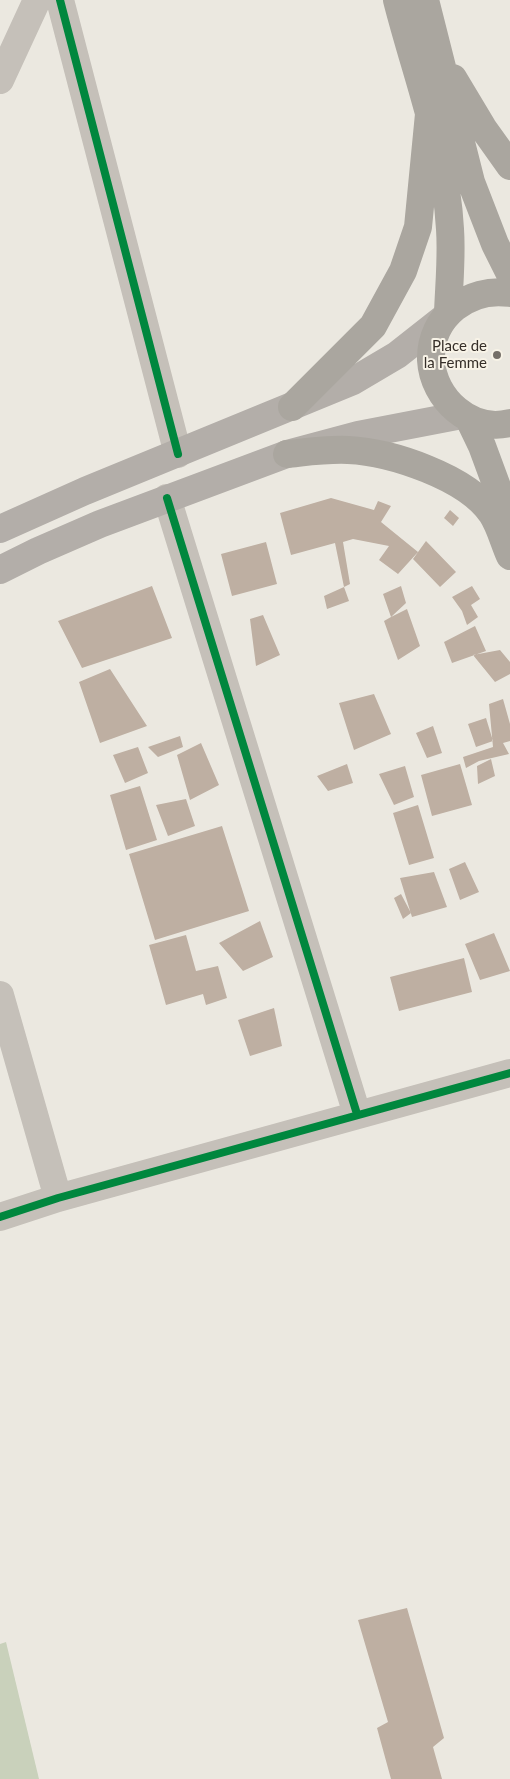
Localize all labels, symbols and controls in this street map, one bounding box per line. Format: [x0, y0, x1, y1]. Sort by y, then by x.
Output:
place label: Place de la Femme [424, 337, 487, 372]
marker: Place de la Femme [491, 349, 503, 361]

